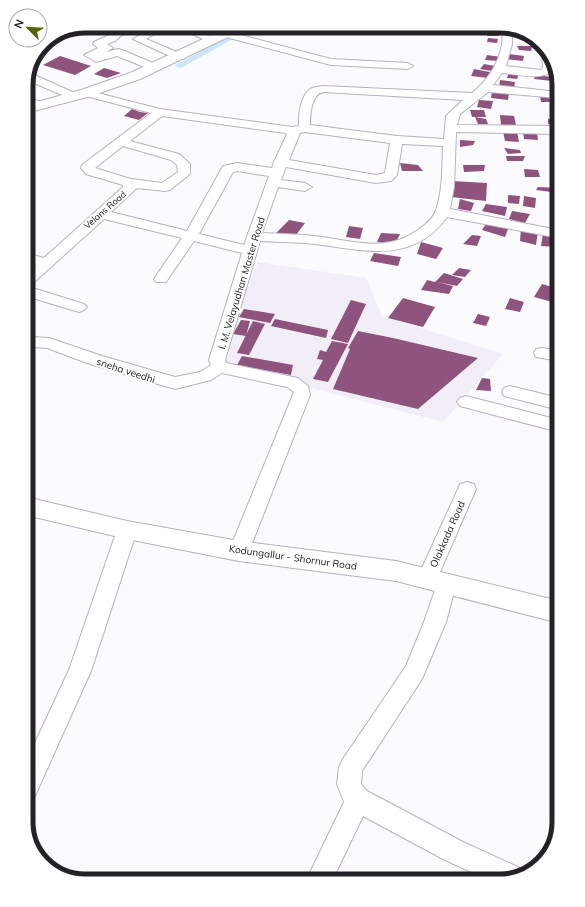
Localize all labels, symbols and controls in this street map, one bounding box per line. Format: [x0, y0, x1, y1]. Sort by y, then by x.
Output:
north arrow [8, 8, 48, 48]
text: N [11, 17, 27, 31]
street label: Velans Road [81, 188, 128, 231]
street label: I. M. Velayudhan Master Road [215, 215, 268, 351]
street label: sneha veedhi [95, 355, 157, 386]
street label: Olakkada Road [427, 499, 468, 569]
street label: Kodungallur - Shornur Road [228, 542, 358, 573]

